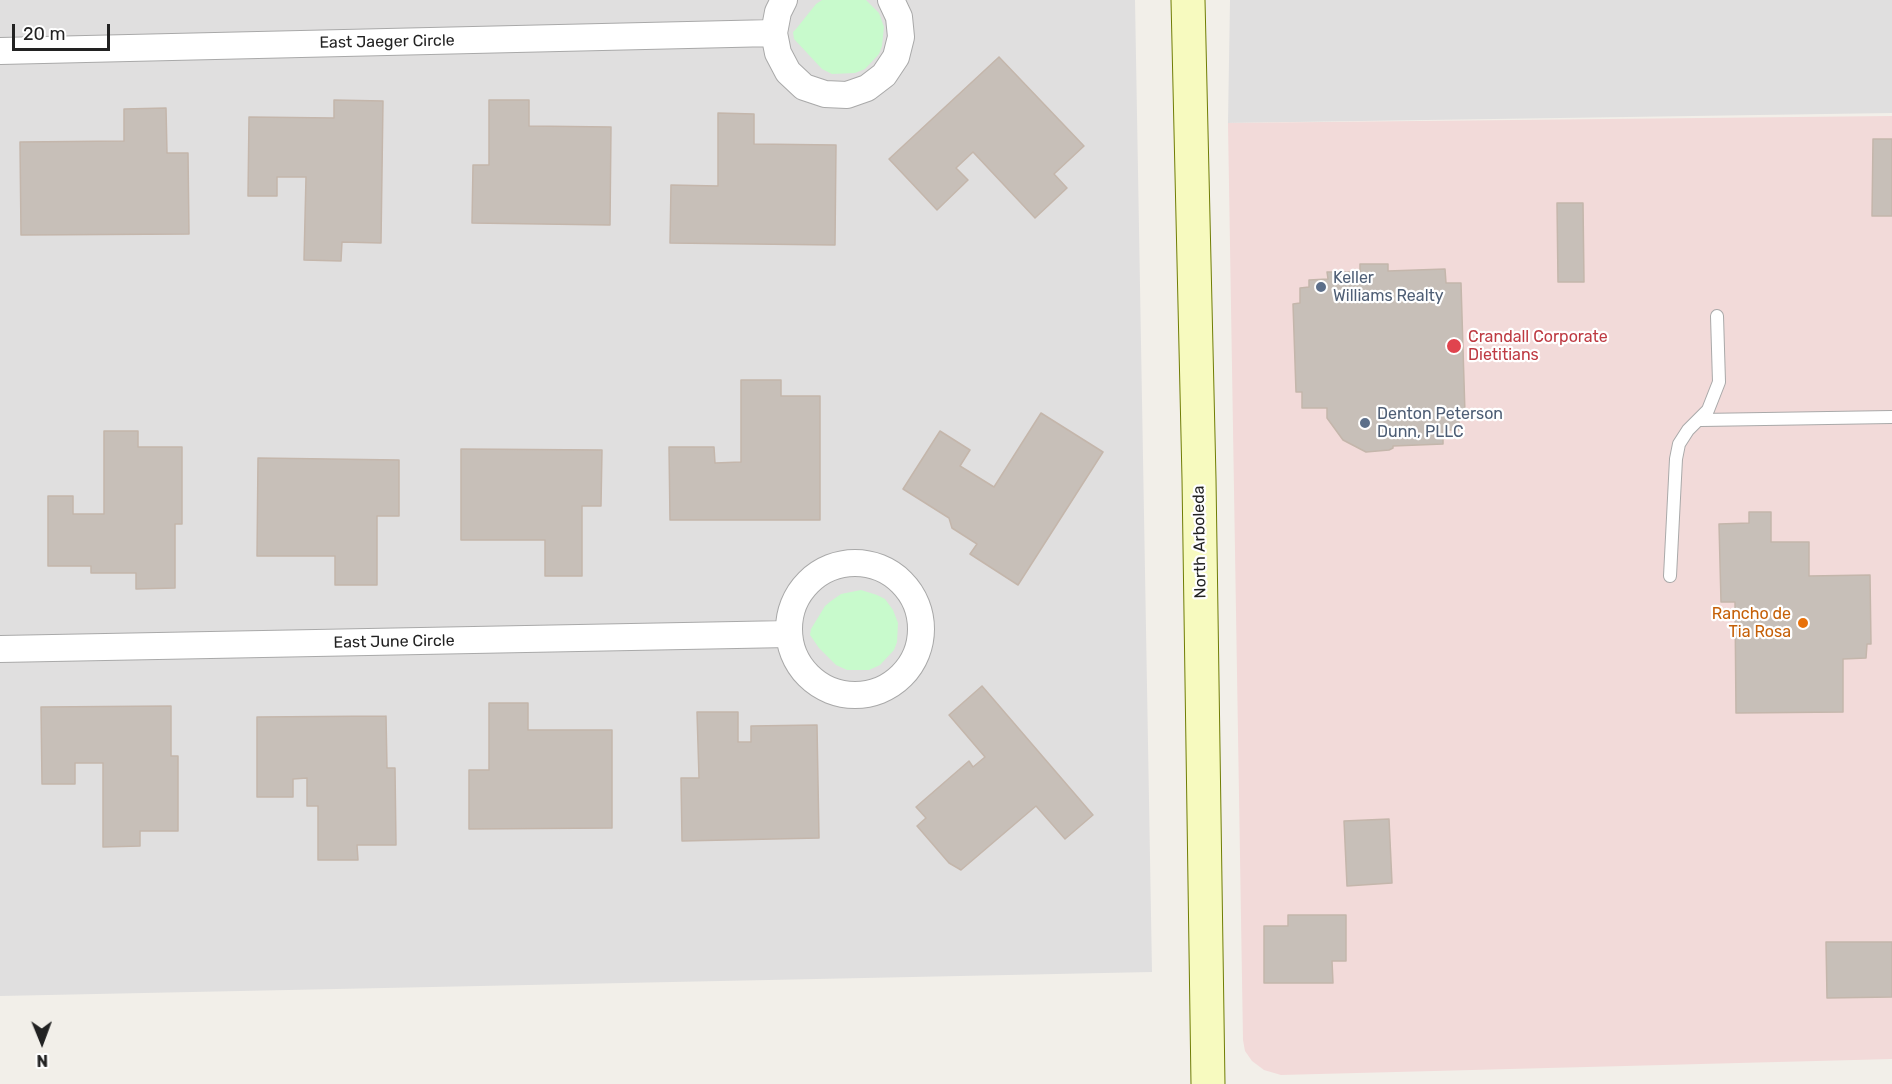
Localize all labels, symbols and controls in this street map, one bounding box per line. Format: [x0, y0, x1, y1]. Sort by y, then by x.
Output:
scale bar [15, 12, 112, 50]
text: 20 m [23, 23, 65, 45]
street label: East Jaeger Circle [319, 31, 455, 53]
place label: Keller Williams Realty [1333, 268, 1444, 306]
marker: Keller Williams Realty [1314, 280, 1328, 294]
place label: Crandall Corporate Dietitians [1468, 327, 1608, 365]
marker: Crandall Corporate Dietitians [1445, 337, 1463, 355]
place label: Denton Peterson Dunn, PLLC [1377, 404, 1503, 442]
marker: Denton Peterson Dunn, PLLC [1358, 416, 1372, 430]
street label: North Arboleda [1189, 485, 1211, 599]
place label: Rancho de Tia Rosa [1712, 604, 1791, 642]
marker: Rancho de Tia Rosa [1796, 616, 1810, 630]
street label: East June Circle [333, 631, 455, 653]
north arrow [12, 1012, 72, 1072]
text: N [36, 1051, 48, 1070]

